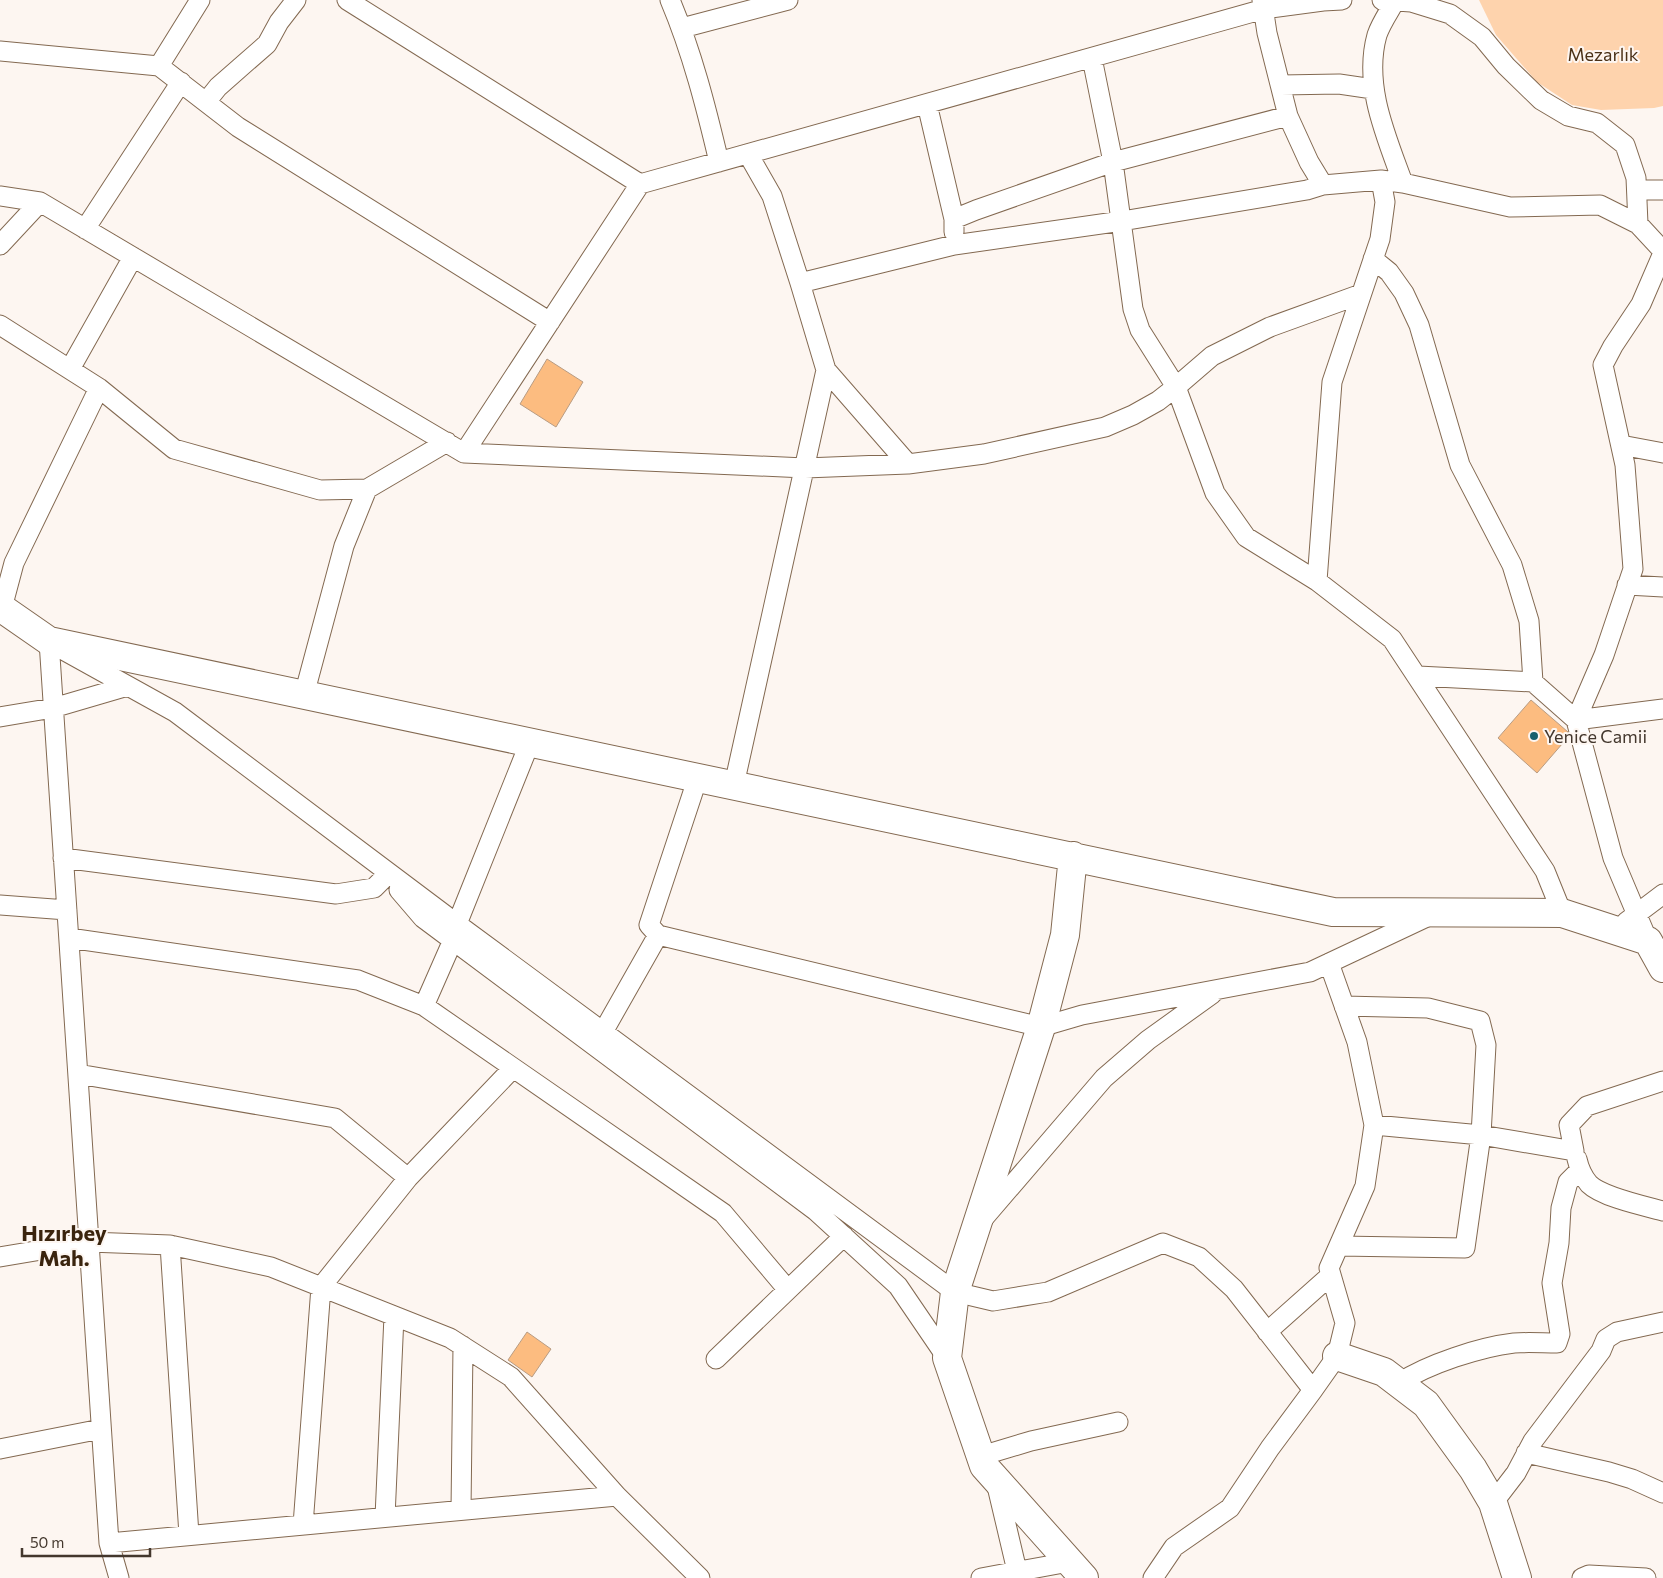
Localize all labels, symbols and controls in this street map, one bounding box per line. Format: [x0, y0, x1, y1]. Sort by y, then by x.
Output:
park label: Mezarlık [1567, 43, 1639, 65]
place label: Yenice Camii [1544, 725, 1647, 747]
marker: Yenice Camii [1528, 730, 1540, 742]
district label: Hızırbey Mah. [21, 1219, 107, 1271]
scale bar [22, 1526, 150, 1558]
text: 50 m [30, 1533, 64, 1551]

